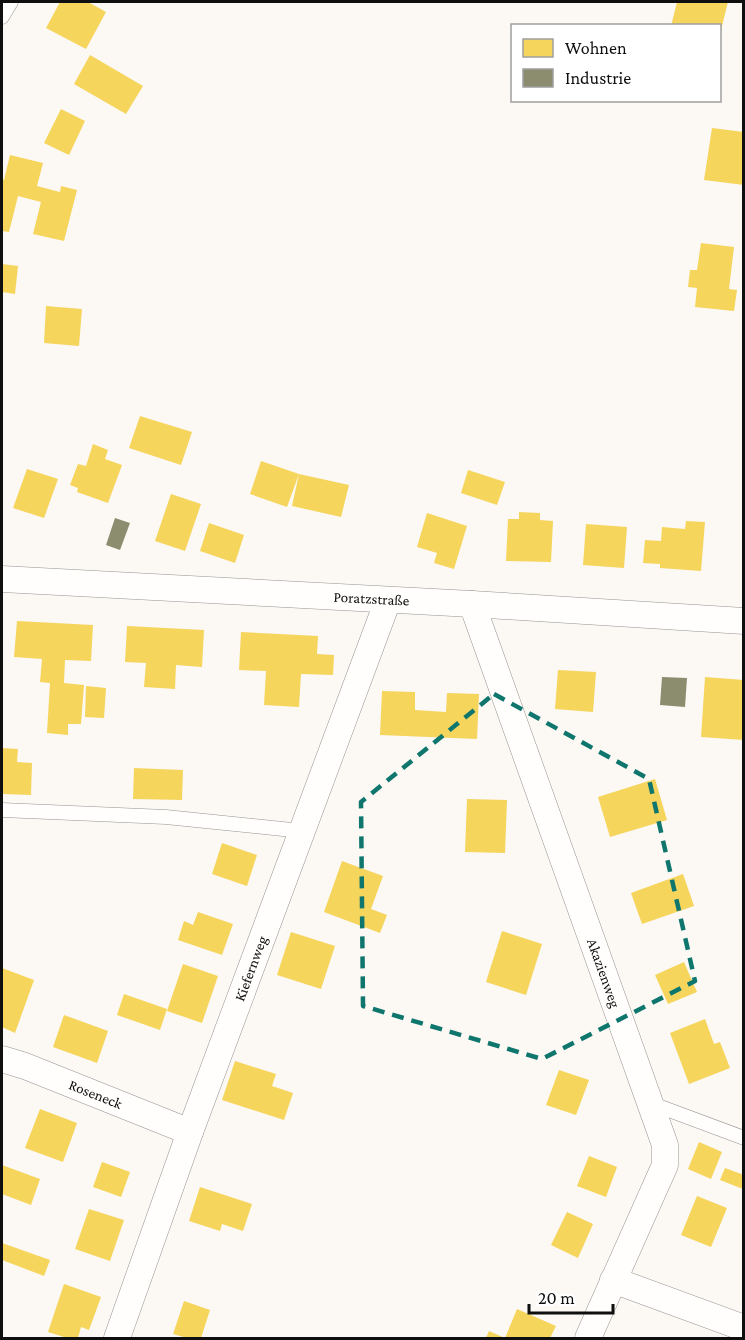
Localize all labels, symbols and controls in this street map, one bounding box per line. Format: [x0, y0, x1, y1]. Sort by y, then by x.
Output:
legend [511, 24, 721, 102]
text: Wohnen [565, 38, 627, 58]
text: Industrie [565, 68, 631, 88]
street label: Poratzstraße [333, 589, 410, 609]
street label: Kiefernweg [231, 934, 271, 1003]
street label: Akazienweg [584, 936, 623, 1010]
street label: Roseneck [67, 1076, 125, 1112]
scale bar [529, 1277, 613, 1315]
text: 20 m [538, 1288, 575, 1308]

